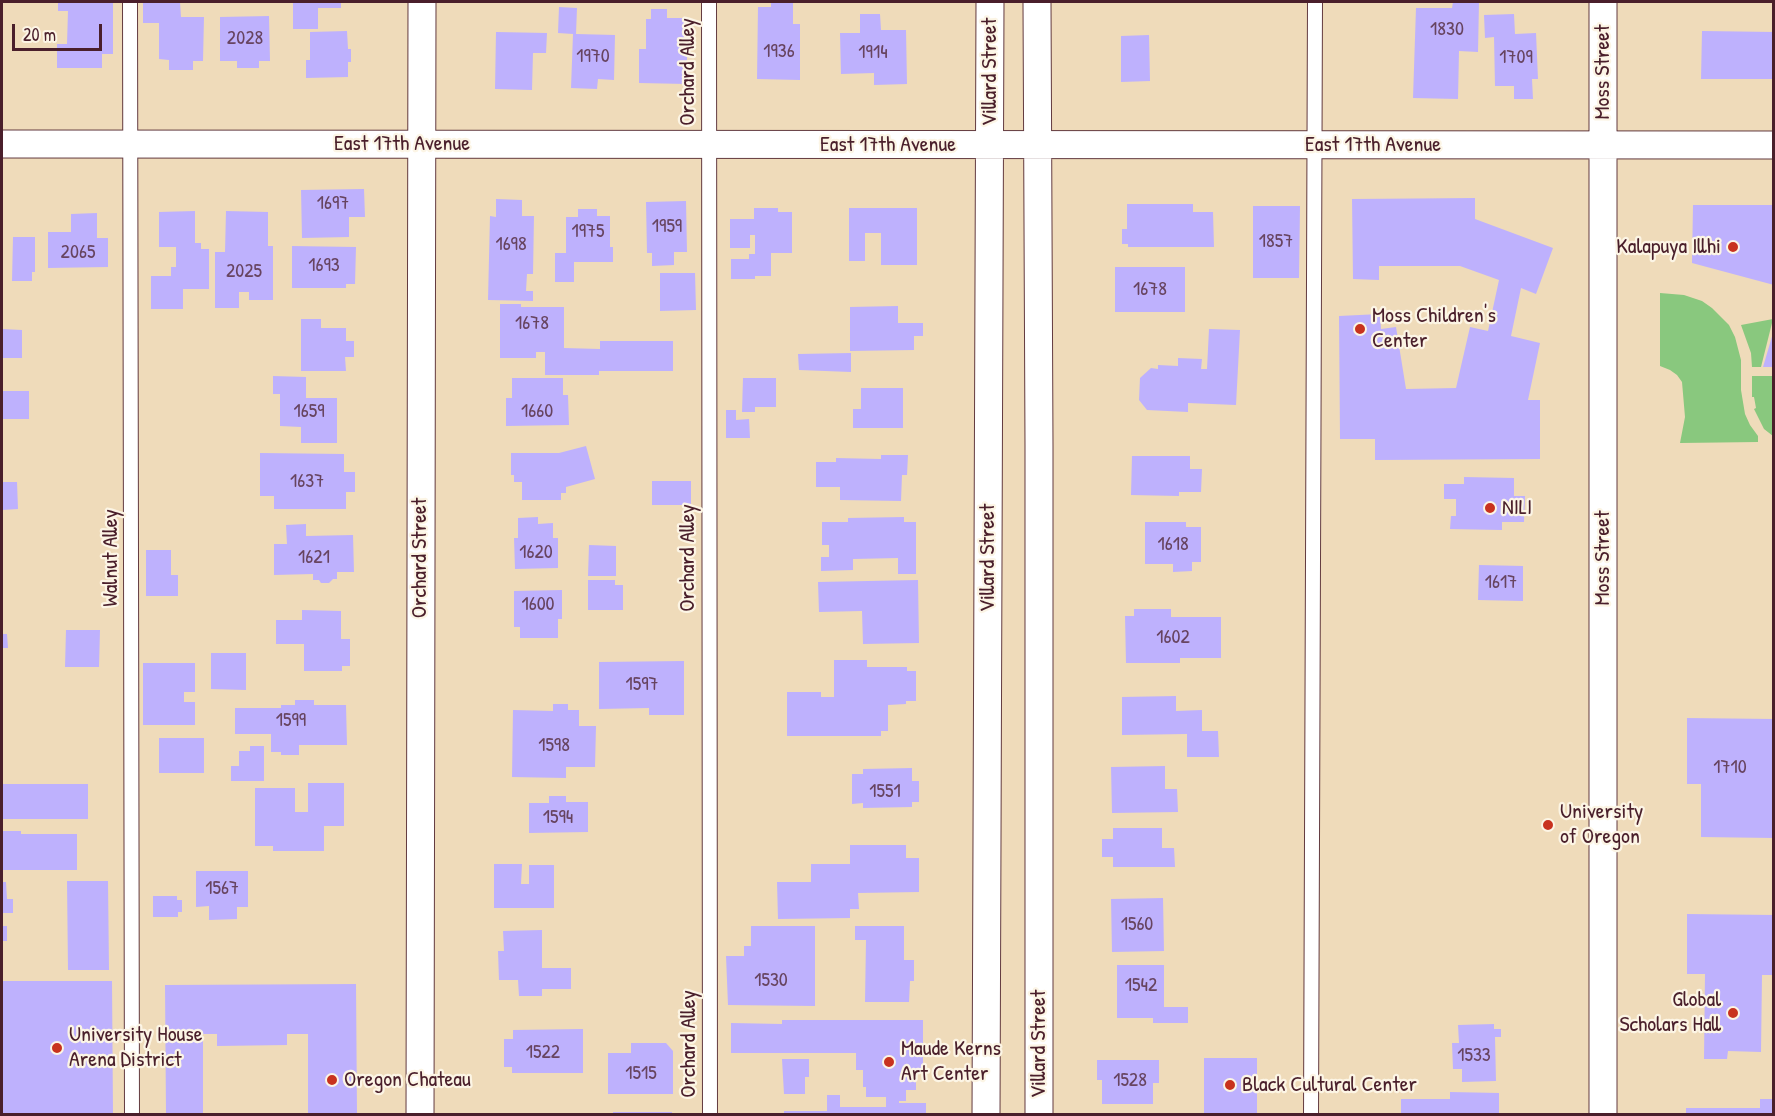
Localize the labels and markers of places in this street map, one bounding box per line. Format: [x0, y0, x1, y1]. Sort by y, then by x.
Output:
place label: Kalapuya Illhi [1616, 234, 1721, 260]
marker: Kalapuya Illhi [1726, 240, 1740, 254]
place label: Moss Children's Center [1372, 303, 1496, 354]
marker: Moss Children's Center [1353, 322, 1367, 336]
place label: NILI [1502, 495, 1532, 521]
marker: NILI [1483, 501, 1497, 515]
place label: University of Oregon [1560, 799, 1643, 850]
marker: University of Oregon [1541, 818, 1555, 832]
place label: Global Scholars Hall [1619, 987, 1721, 1038]
marker: Global Scholars Hall [1726, 1006, 1740, 1020]
place label: University House Arena District [69, 1022, 203, 1074]
place label: Maude Kerns Art Center [901, 1036, 1001, 1088]
marker: University House Arena District [50, 1041, 64, 1055]
marker: Maude Kerns Art Center [882, 1055, 896, 1069]
place label: Oregon Chateau [344, 1067, 471, 1093]
place label: Black Cultural Center [1242, 1072, 1417, 1098]
marker: Oregon Chateau [325, 1073, 339, 1087]
marker: Black Cultural Center [1223, 1078, 1237, 1092]

